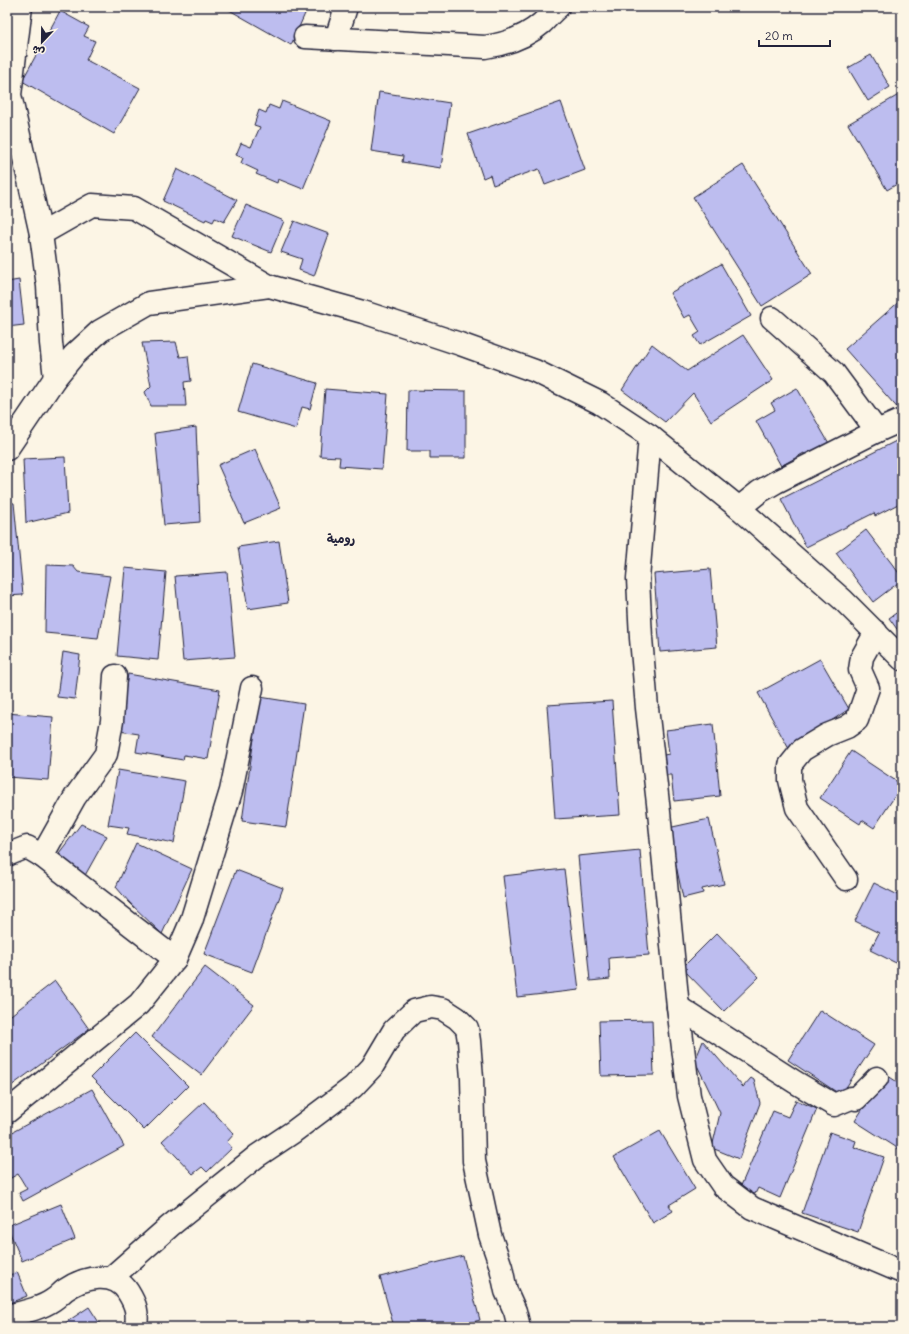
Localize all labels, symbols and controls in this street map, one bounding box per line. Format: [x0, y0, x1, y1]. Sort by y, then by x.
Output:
north arrow [22, 22, 62, 62]
scale bar [759, 22, 830, 48]
text: 20 m [765, 28, 793, 43]
text: ش [30, 43, 46, 60]
district label: رومية [327, 531, 356, 546]

